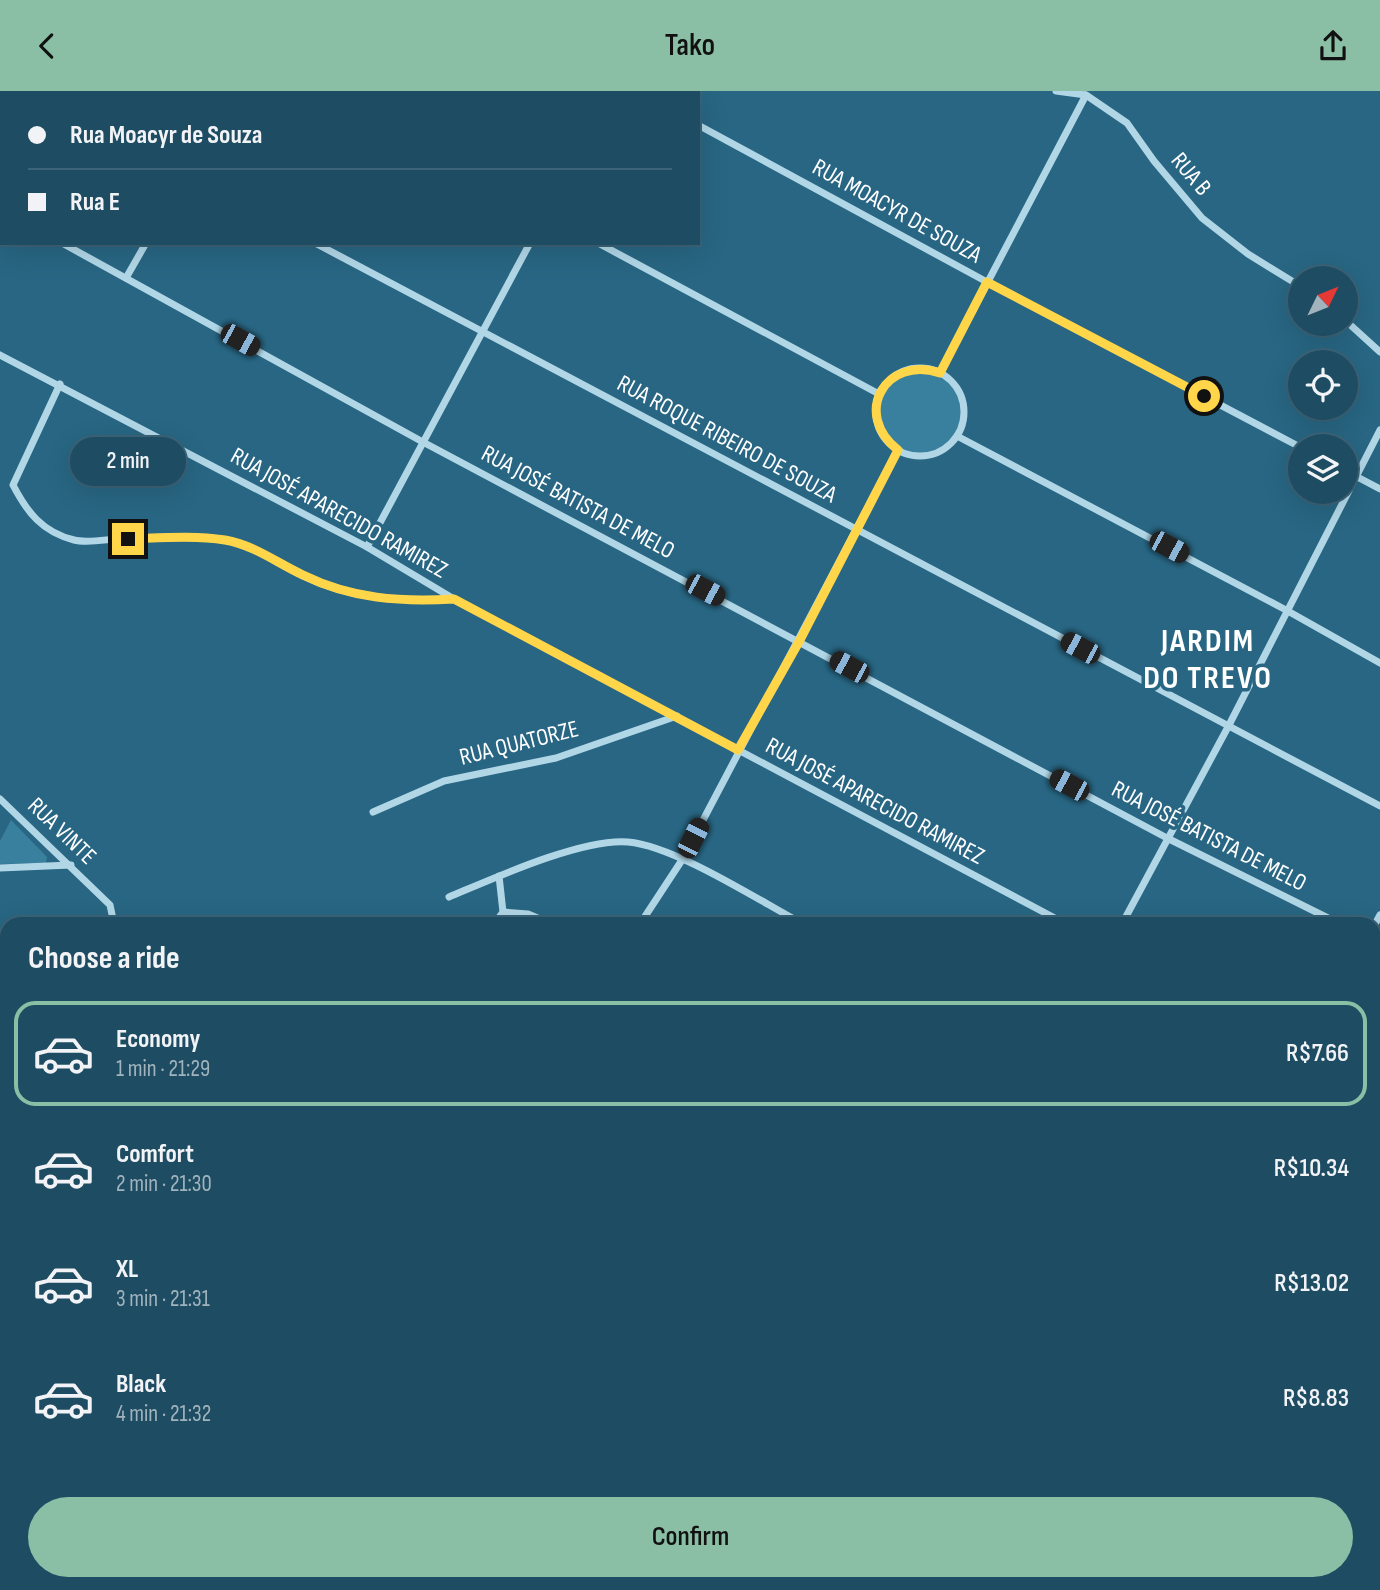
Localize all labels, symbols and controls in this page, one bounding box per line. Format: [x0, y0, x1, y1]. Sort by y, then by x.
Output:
text: Tako [665, 26, 715, 65]
icon: back [28, 27, 66, 65]
icon: share [1314, 27, 1352, 65]
text: Rua Moacyr de Souza [70, 120, 262, 151]
street label: RUA B [1165, 147, 1217, 201]
street label: RUA MOACYR DE SOUZA [807, 153, 987, 270]
text: Rua E [70, 187, 120, 218]
north arrow [1288, 266, 1358, 336]
map controls [1288, 266, 1358, 504]
car [217, 321, 264, 359]
button: locate [1288, 350, 1358, 420]
street label: RUA ROQUE RIBEIRO DE SOUZA [612, 369, 842, 510]
route start [1188, 380, 1220, 412]
button: layers [1288, 434, 1358, 504]
callout: 2 min [70, 437, 186, 487]
street label: RUA JOSÉ BATISTA DE MELO [476, 439, 680, 565]
street label: RUA JOSÉ APARECIDO RAMIREZ [226, 441, 452, 585]
text: 2 min [106, 447, 150, 475]
route end [112, 523, 144, 555]
car [1146, 528, 1193, 566]
car [682, 571, 729, 609]
district label: JARDIM DO TREVO [1143, 622, 1273, 698]
car [1057, 629, 1104, 667]
car [826, 648, 873, 686]
street label: RUA QUATORZE [457, 714, 581, 772]
street label: RUA JOSÉ APARECIDO RAMIREZ [761, 731, 989, 871]
car [1046, 766, 1093, 804]
street label: RUA JOSÉ BATISTA DE MELO [1107, 774, 1311, 898]
street label: RUA VINTE [22, 791, 102, 871]
car [675, 815, 712, 861]
text: Choose a ride [28, 939, 180, 978]
icon: car [32, 1022, 95, 1085]
text: Economy [116, 1024, 200, 1055]
text: R$7.66 [1286, 1038, 1349, 1069]
text: 1 min · 21:29 [116, 1055, 210, 1083]
icon: car [32, 1137, 95, 1200]
text: Comfort [116, 1139, 194, 1170]
text: R$10.34 [1274, 1153, 1349, 1184]
text: 2 min · 21:30 [116, 1170, 212, 1198]
icon: car [32, 1252, 95, 1315]
text: XL [116, 1254, 138, 1285]
text: R$13.02 [1274, 1268, 1349, 1299]
text: 3 min · 21:31 [116, 1285, 210, 1313]
icon: car [32, 1367, 95, 1430]
text: Black [116, 1369, 166, 1400]
text: R$8.83 [1283, 1383, 1349, 1414]
text: 4 min · 21:32 [116, 1400, 211, 1428]
button: Confirm [28, 1497, 1353, 1577]

